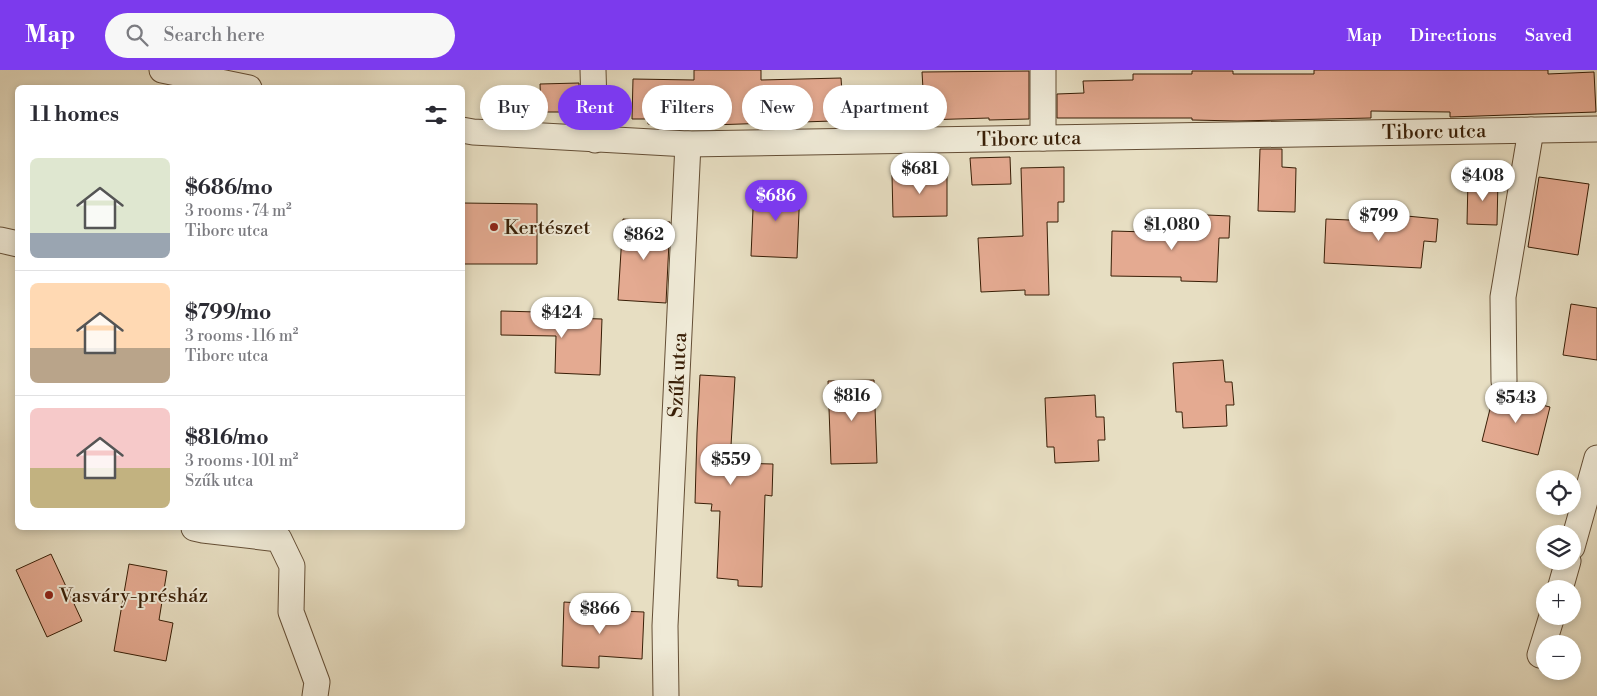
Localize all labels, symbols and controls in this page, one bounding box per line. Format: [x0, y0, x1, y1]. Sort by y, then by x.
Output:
search box [105, 13, 455, 58]
text: Map [25, 20, 75, 50]
icon: search [123, 21, 151, 49]
text: Search here [163, 23, 265, 47]
text: Map [1346, 24, 1382, 47]
text: Directions [1410, 24, 1497, 47]
text: Saved [1525, 24, 1572, 47]
chip: Buy [480, 85, 548, 130]
chip: Rent [558, 85, 632, 130]
chip: Filters [642, 85, 732, 130]
chip: New [742, 85, 813, 130]
chip: Apartment [823, 85, 947, 130]
icon: filters [422, 101, 450, 129]
text: 11 homes [30, 102, 119, 128]
street label: Tiborc utca [1382, 119, 1487, 146]
street label: Tiborc utca [977, 126, 1082, 153]
pin: $681 [890, 152, 950, 195]
text: $681 [901, 159, 939, 179]
pin: $408 [1453, 160, 1513, 202]
text: $408 [1462, 166, 1504, 186]
text: $686/mo [185, 175, 273, 201]
icon: home [70, 178, 130, 238]
pin: $686 [746, 180, 806, 222]
text: $686 [756, 186, 796, 206]
pin: $799 [1349, 200, 1409, 242]
text: 3 rooms · 74 m² [185, 201, 292, 221]
text: $799 [1360, 206, 1398, 226]
pin: $1,080 [1131, 208, 1213, 251]
text: $1,080 [1144, 215, 1200, 235]
place label: Kertészet [504, 216, 590, 241]
pin: $862 [614, 218, 674, 261]
text: Tiborc utca [185, 221, 268, 241]
marker: Kertészet [488, 221, 500, 233]
text: $862 [624, 225, 664, 245]
pin: $424 [532, 296, 592, 339]
text: $799/mo [185, 300, 271, 326]
icon: home [70, 303, 130, 363]
text: $424 [541, 303, 583, 323]
text: 3 rooms · 116 m² [185, 326, 298, 346]
street label: Szűk utca [664, 331, 693, 418]
text: Tiborc utca [185, 346, 268, 366]
pin: $816 [822, 380, 882, 422]
pin: $543 [1486, 382, 1546, 424]
text: $816 [834, 386, 870, 406]
text: $543 [1496, 388, 1536, 408]
text: $816/mo [185, 425, 269, 451]
icon: home [70, 428, 130, 488]
pin: $559 [701, 444, 761, 486]
text: $559 [711, 450, 751, 470]
text: 3 rooms · 101 m² [185, 451, 298, 471]
map controls [1536, 470, 1581, 680]
button: locate [1536, 470, 1581, 515]
text: Szűk utca [185, 471, 253, 491]
button: layers [1536, 525, 1581, 570]
button: + [1536, 580, 1581, 625]
place label: Vasváry-présház [58, 584, 208, 609]
marker: Vasváry-présház [43, 589, 55, 601]
pin: $866 [570, 592, 630, 635]
text: $866 [580, 599, 620, 619]
button: − [1536, 635, 1581, 680]

